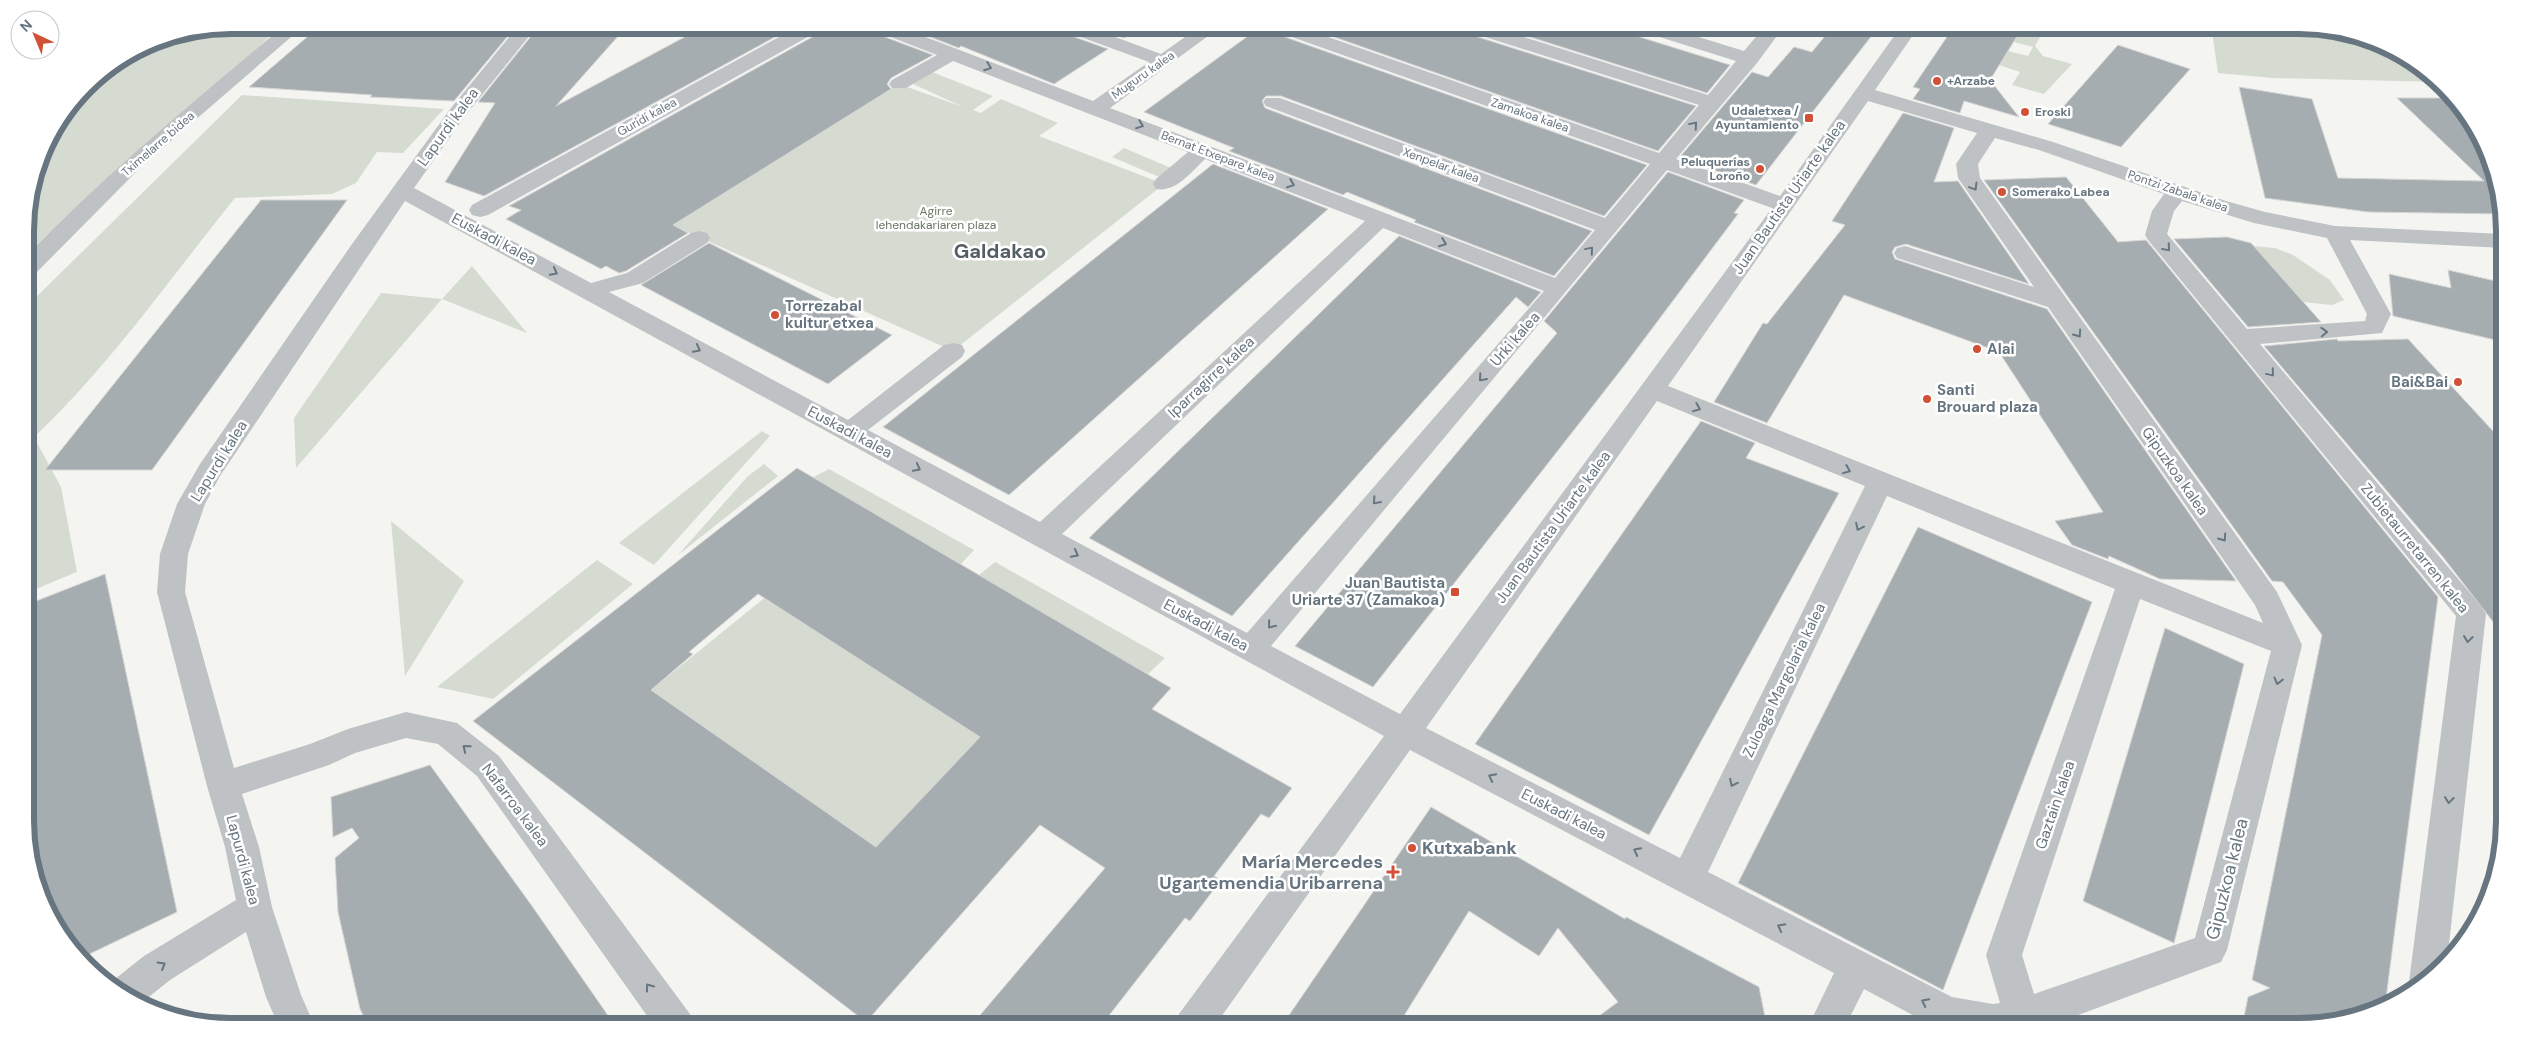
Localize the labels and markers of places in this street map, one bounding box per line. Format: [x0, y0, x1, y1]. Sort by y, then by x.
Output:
place label: +Arzabe [1947, 73, 1995, 89]
marker: +Arzabe [1931, 75, 1943, 87]
place label: Udaletxea / Ayuntamiento [1715, 103, 1799, 133]
place label: Eroski [2035, 104, 2071, 120]
marker: Eroski [2019, 106, 2031, 118]
marker: Udaletxea / Ayuntamiento [1803, 112, 1815, 124]
place label: Peluquerías Loroño [1681, 154, 1750, 184]
marker: Peluquerías Loroño [1754, 163, 1766, 175]
place label: Somerako Labea [2012, 184, 2109, 200]
marker: Somerako Labea [1996, 186, 2008, 198]
place label: Torrezabal kultur etxea [785, 296, 874, 333]
marker: Torrezabal kultur etxea [769, 309, 781, 321]
place label: Alai [1987, 339, 2015, 359]
marker: Alai [1971, 343, 1983, 355]
place label: Bai&Bai [2391, 372, 2448, 392]
marker: Bai&Bai [2452, 376, 2464, 388]
place label: Santi Brouard plaza [1937, 380, 2038, 417]
marker: Santi Brouard plaza [1921, 393, 1933, 405]
place label: Juan Bautista Uriarte 37 (Zamakoa) [1292, 573, 1445, 610]
marker: Juan Bautista Uriarte 37 (Zamakoa) [1449, 586, 1461, 598]
place label: Kutxabank [1422, 836, 1518, 860]
marker: Kutxabank [1406, 842, 1418, 854]
place label: María Mercedes Ugartemendia Uribarrena [1159, 850, 1383, 895]
marker: María Mercedes Ugartemendia Uribarrena [1387, 866, 1399, 878]

